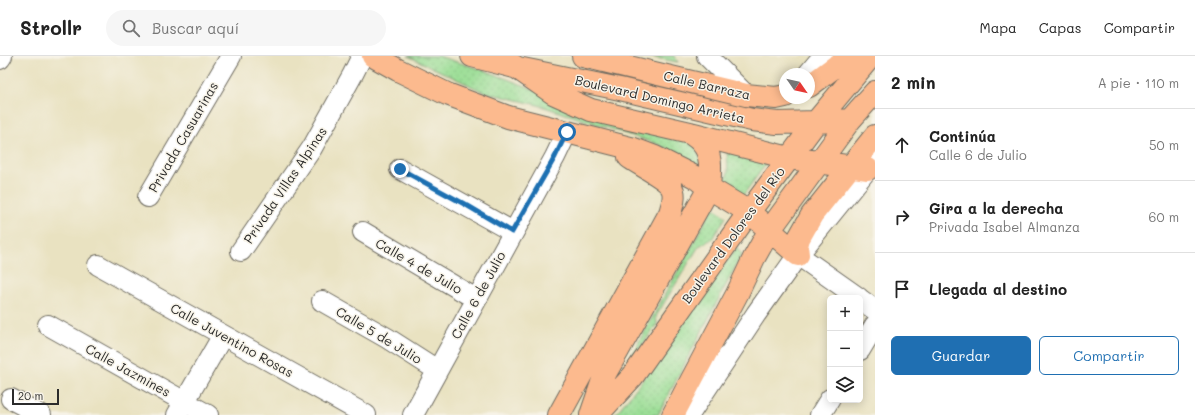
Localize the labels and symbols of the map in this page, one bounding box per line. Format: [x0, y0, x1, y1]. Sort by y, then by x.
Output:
street label: Calle Barraza [662, 66, 752, 103]
north arrow [779, 68, 815, 104]
street label: Boulevard Domingo Arrieta [574, 71, 747, 126]
street label: Privada Casuarinas [144, 78, 221, 195]
street label: Privada Villas Alpinas [239, 123, 330, 246]
route start [558, 123, 576, 141]
route end [391, 160, 409, 178]
street label: Boulevard Dolores del Río [677, 163, 788, 306]
street label: Calle 4 de Julio [373, 234, 466, 297]
street label: Calle 6 de Julio [446, 248, 509, 342]
street label: Calle Juventino Rosas [168, 299, 297, 380]
street label: Calle 5 de Julio [333, 302, 426, 367]
street label: Calle Jazmines [83, 339, 174, 400]
scale bar [12, 387, 59, 406]

